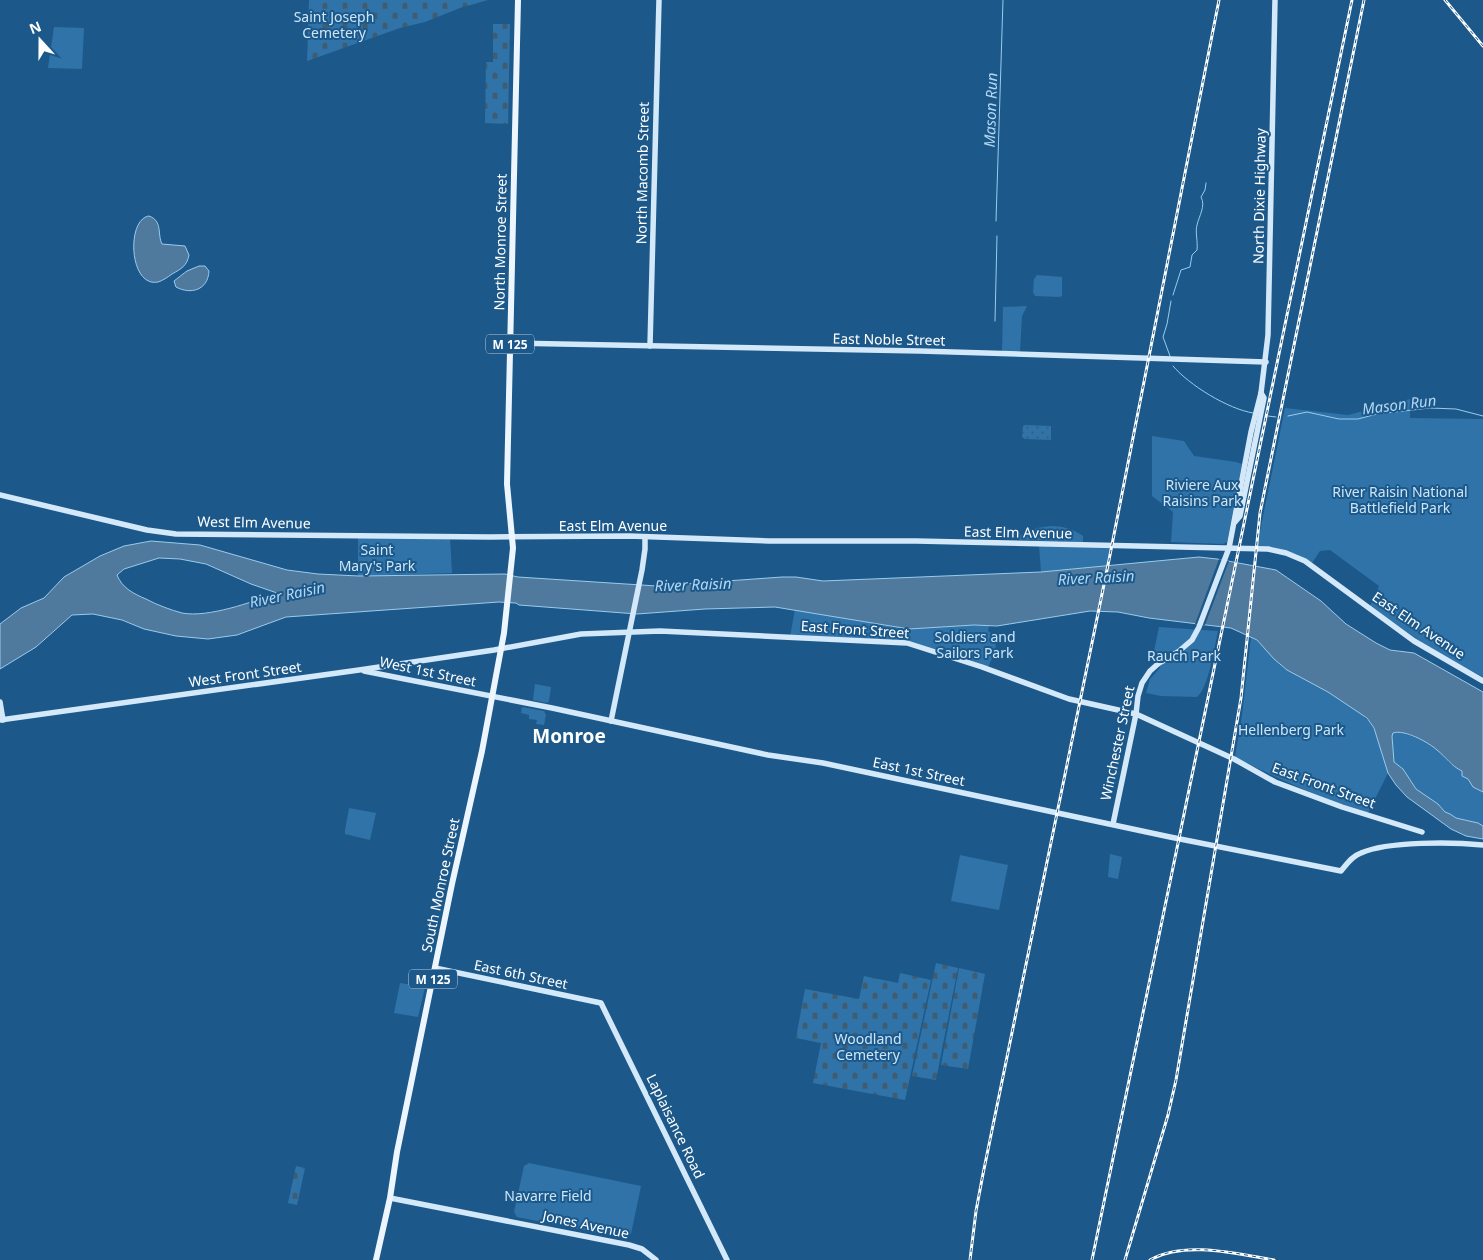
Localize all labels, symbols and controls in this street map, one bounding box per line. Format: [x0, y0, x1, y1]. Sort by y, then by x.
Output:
park label: Saint Joseph Cemetery [294, 7, 374, 42]
north arrow [15, 15, 65, 65]
text: N [26, 16, 44, 38]
water label: Mason Run [979, 72, 1001, 148]
street label: North Macomb Street [631, 102, 653, 244]
street label: North Dixie Highway [1248, 127, 1270, 264]
street label: North Monroe Street [489, 174, 511, 310]
street label: East Noble Street [832, 329, 946, 349]
road number: M 125 [486, 334, 534, 354]
water label: Mason Run [1361, 390, 1437, 418]
park label: Riviere Aux Raisins Park [1162, 475, 1242, 510]
park label: River Raisin National Battlefield Park [1332, 482, 1468, 517]
street label: West Elm Avenue [197, 512, 311, 532]
street label: East Elm Avenue [559, 516, 667, 535]
street label: East Elm Avenue [964, 522, 1072, 542]
park label: Saint Mary's Park [339, 540, 416, 575]
water label: River Raisin [1057, 565, 1135, 589]
water label: River Raisin [654, 573, 732, 595]
water label: River Raisin [247, 576, 327, 612]
street label: East Elm Avenue [1369, 587, 1469, 663]
street label: East Front Street [800, 616, 910, 642]
park label: Soldiers and Sailors Park [934, 627, 1016, 662]
park label: Rauch Park [1147, 646, 1221, 665]
street label: West 1st Street [378, 651, 478, 691]
street label: West Front Street [187, 657, 303, 691]
street label: Winchester Street [1096, 684, 1138, 802]
park label: Hellenberg Park [1238, 720, 1345, 739]
district label: Monroe [532, 723, 606, 749]
street label: East 1st Street [871, 752, 967, 790]
street label: East Front Street [1270, 757, 1378, 813]
street label: South Monroe Street [417, 816, 463, 954]
street label: East 6th Street [472, 955, 570, 993]
road number: M 125 [409, 970, 457, 989]
park label: Woodland Cemetery [834, 1029, 902, 1064]
street label: Laplaisance Road [642, 1071, 710, 1181]
park label: Navarre Field [504, 1186, 592, 1205]
street label: Jones Avenue [539, 1205, 631, 1242]

